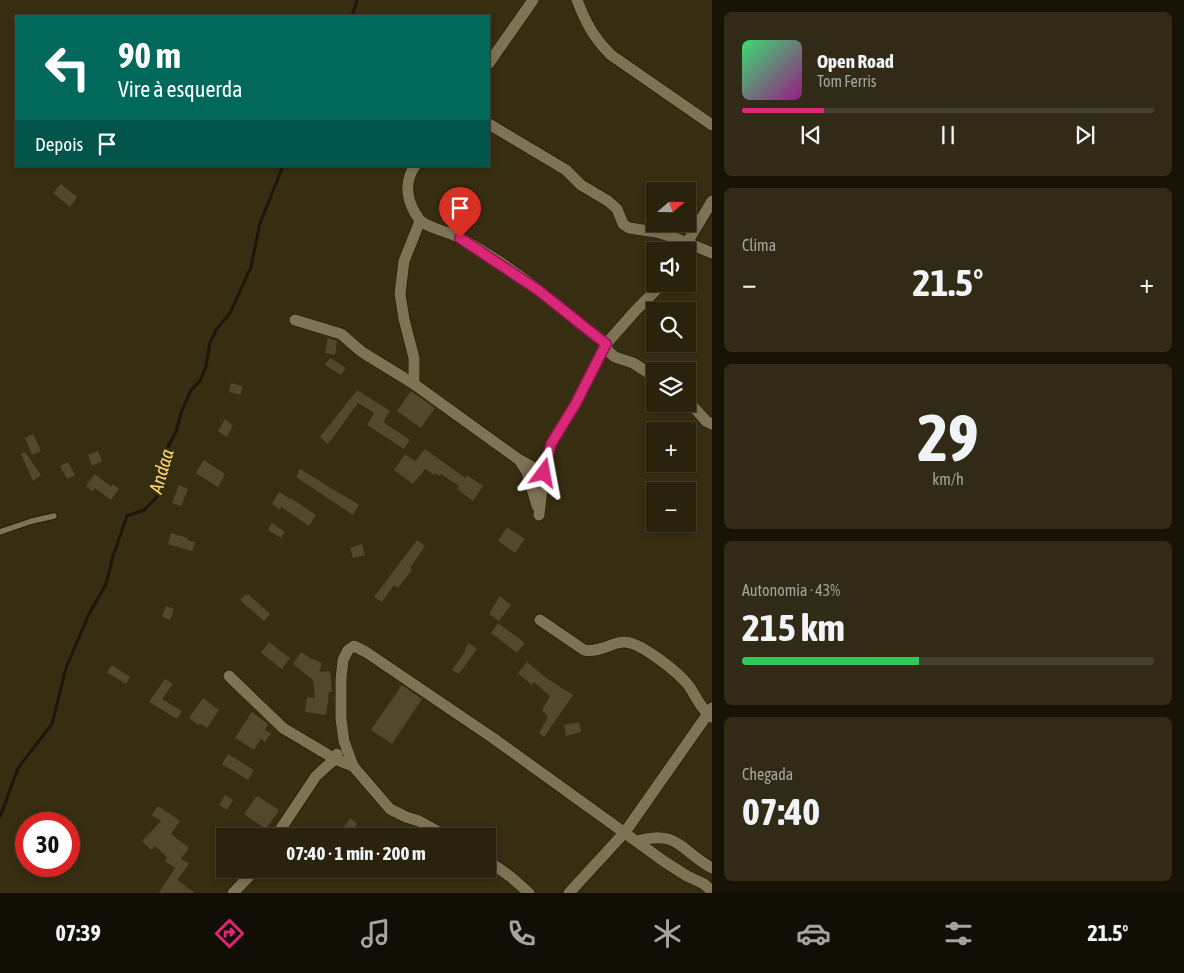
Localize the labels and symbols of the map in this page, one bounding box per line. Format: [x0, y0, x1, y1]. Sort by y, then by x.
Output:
north arrow [646, 182, 696, 232]
pin [439, 187, 481, 238]
water label: Andaa [144, 446, 178, 497]
position arrow [517, 446, 569, 498]
speed limit sign: 30 [15, 812, 80, 877]

